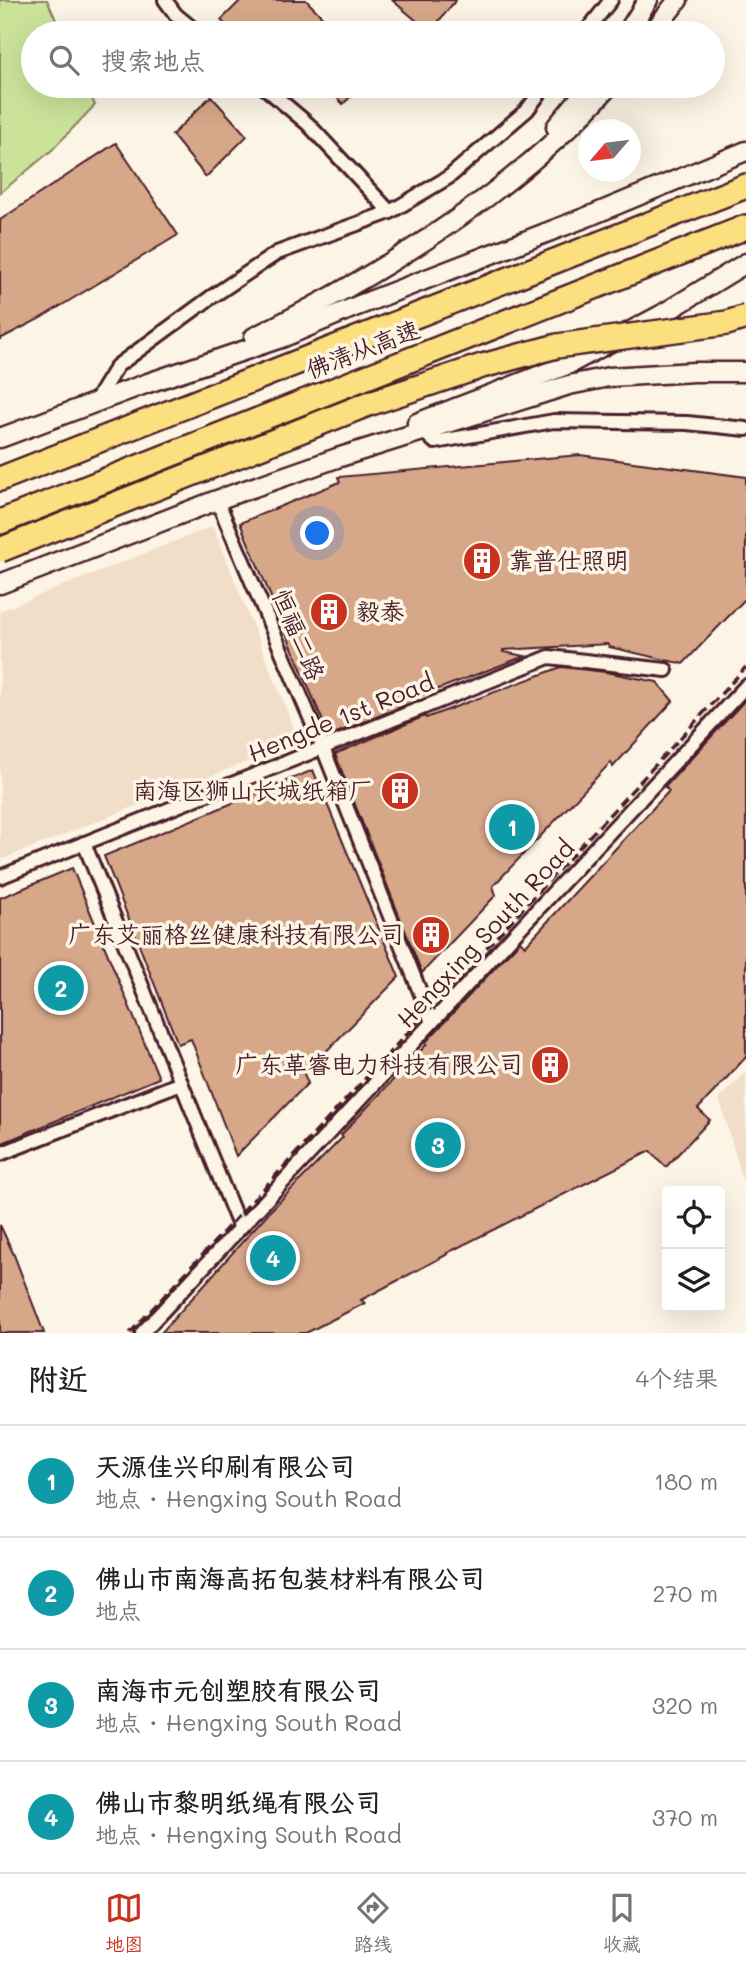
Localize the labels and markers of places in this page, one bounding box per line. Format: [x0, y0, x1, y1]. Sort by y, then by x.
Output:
building icon: 靠普仕照明 [461, 540, 503, 582]
place label: 靠普仕照明 [509, 544, 629, 575]
building icon: 毅泰 [308, 591, 350, 633]
place label: 毅泰 [356, 595, 404, 626]
building icon: 南海区狮山长城纸箱厂 [379, 770, 421, 812]
place label: 南海区狮山长城纸箱厂 [133, 774, 373, 805]
pin: 1 [489, 801, 535, 853]
building icon: 广东艾丽格丝健康科技有限公司 [410, 914, 452, 956]
place label: 广东艾丽格丝健康科技有限公司 [68, 918, 404, 949]
pin: 2 [38, 962, 84, 1014]
building icon: 广东革睿电力科技有限公司 [529, 1044, 571, 1086]
place label: 广东革睿电力科技有限公司 [235, 1048, 523, 1079]
pin: 3 [415, 1119, 461, 1171]
pin: 4 [250, 1232, 296, 1284]

